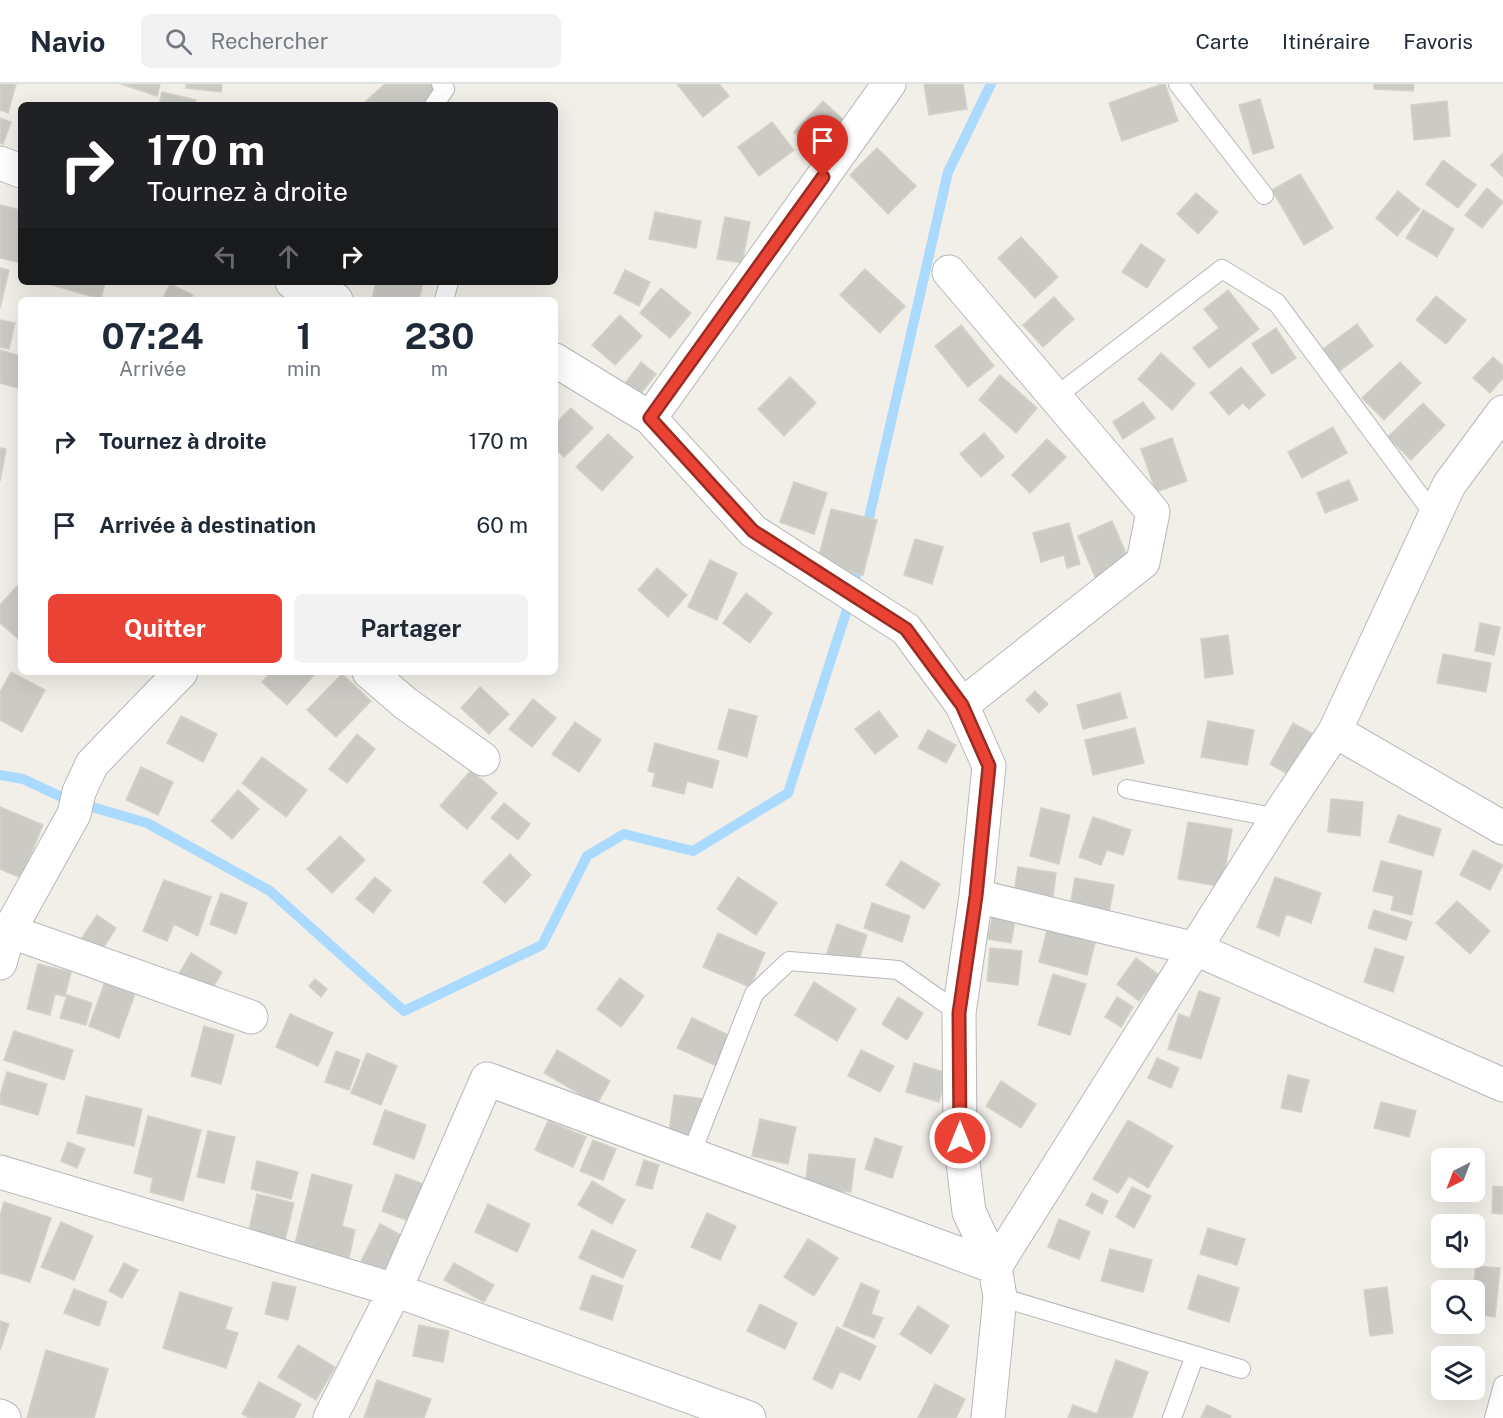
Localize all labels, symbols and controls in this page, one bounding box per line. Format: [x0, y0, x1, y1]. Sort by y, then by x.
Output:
search box [141, 14, 561, 68]
text: Navio [30, 25, 105, 58]
icon: search [162, 25, 195, 58]
text: Rechercher [210, 28, 328, 54]
text: Carte [1195, 29, 1249, 54]
text: Itinéraire [1282, 29, 1370, 54]
text: Favoris [1403, 29, 1473, 54]
pin [797, 115, 848, 177]
icon: arrive [806, 124, 839, 157]
text: 170 m [147, 125, 265, 174]
icon: right [48, 126, 126, 204]
text: Tournez à droite [147, 175, 348, 207]
icon: left [209, 240, 242, 273]
icon: ahead [272, 240, 305, 273]
icon: right [335, 240, 368, 273]
text: 07:24 [102, 315, 204, 357]
text: 1 [296, 315, 312, 357]
text: 230 [405, 315, 474, 357]
text: Arrivée [119, 357, 186, 381]
text: min [287, 357, 321, 381]
text: m [431, 357, 448, 381]
icon: right [48, 425, 81, 458]
text: Tournez à droite [99, 428, 267, 454]
text: 170 m [468, 428, 528, 454]
icon: arrive [48, 509, 81, 542]
text: Arrivée à destination [99, 512, 316, 538]
text: 60 m [477, 512, 528, 538]
button: Quitter [48, 594, 282, 663]
button: Partager [294, 594, 528, 663]
position arrow [928, 1106, 992, 1170]
north arrow [1431, 1148, 1485, 1202]
map controls [1431, 1148, 1485, 1400]
button: sound [1431, 1214, 1485, 1268]
button: search [1431, 1280, 1485, 1334]
button: layers [1431, 1346, 1485, 1400]

